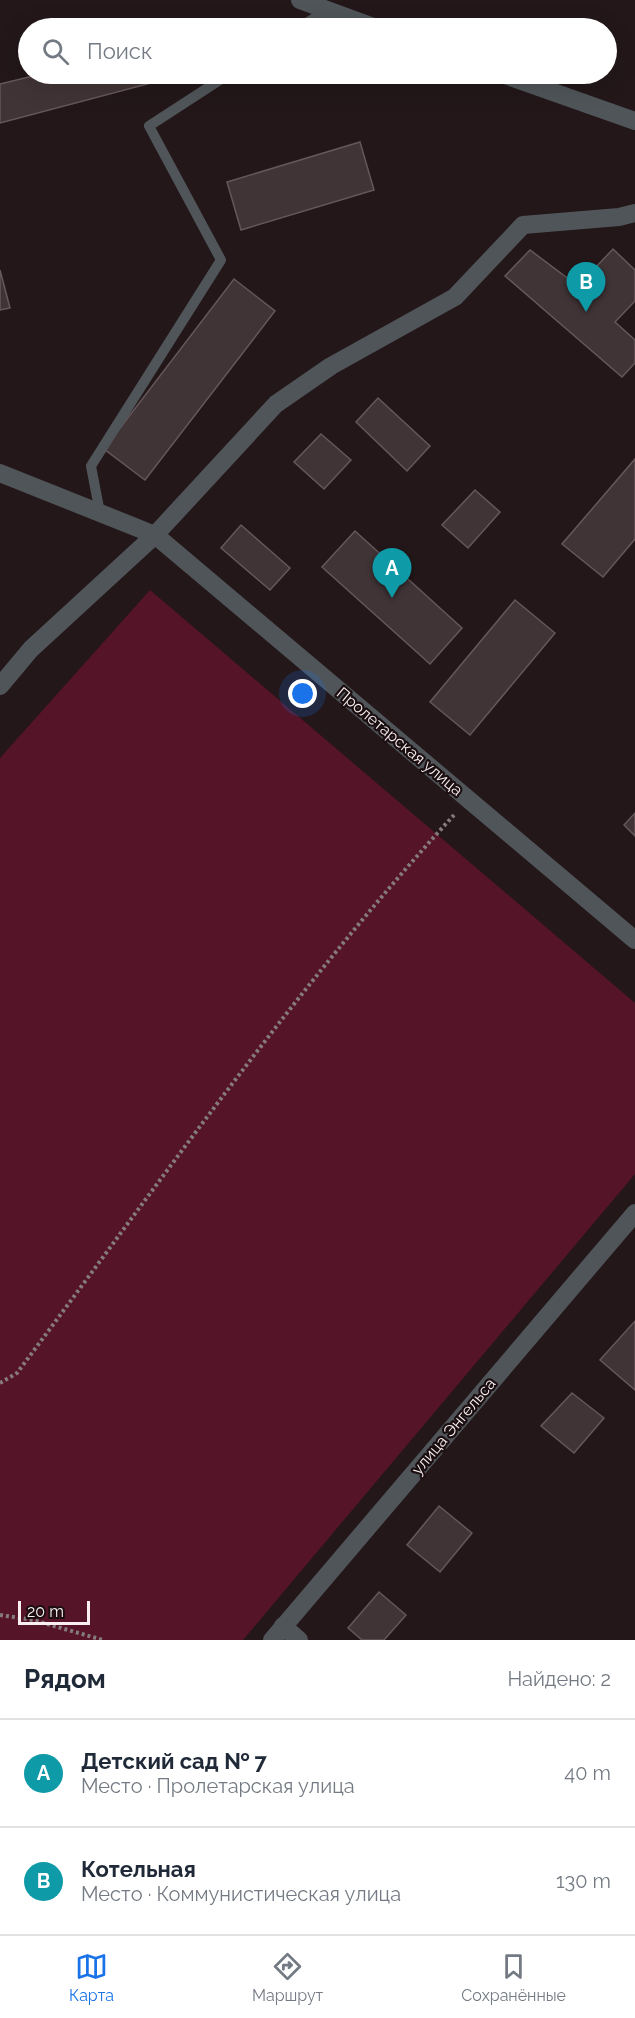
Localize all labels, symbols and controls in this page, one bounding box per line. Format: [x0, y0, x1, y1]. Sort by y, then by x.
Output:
search box [18, 18, 617, 84]
icon: search [39, 35, 72, 68]
text: Поиск [87, 38, 152, 64]
pin: B [566, 262, 606, 312]
pin: A [372, 548, 412, 598]
your location [288, 679, 317, 708]
street label: Пролетарская улица [333, 683, 466, 800]
street label: улица Энгельса [407, 1374, 499, 1479]
scale bar [18, 1598, 90, 1626]
text: 20 m [27, 1602, 64, 1621]
text: Рядом [24, 1664, 106, 1694]
text: Найдено: 2 [507, 1667, 611, 1691]
text: Детский сад № 7 [81, 1748, 267, 1774]
text: A [37, 1761, 50, 1785]
text: 40 m [564, 1761, 611, 1785]
text: Место · Пролетарская улица [81, 1774, 355, 1798]
text: Котельная [81, 1856, 196, 1882]
text: B [37, 1869, 50, 1893]
text: 130 m [556, 1869, 611, 1893]
text: Место · Коммунистическая улица [81, 1882, 401, 1906]
tab: Карта [69, 1950, 114, 2005]
tab: Маршрут [252, 1950, 323, 2005]
tab: Сохранённые [461, 1950, 566, 2005]

